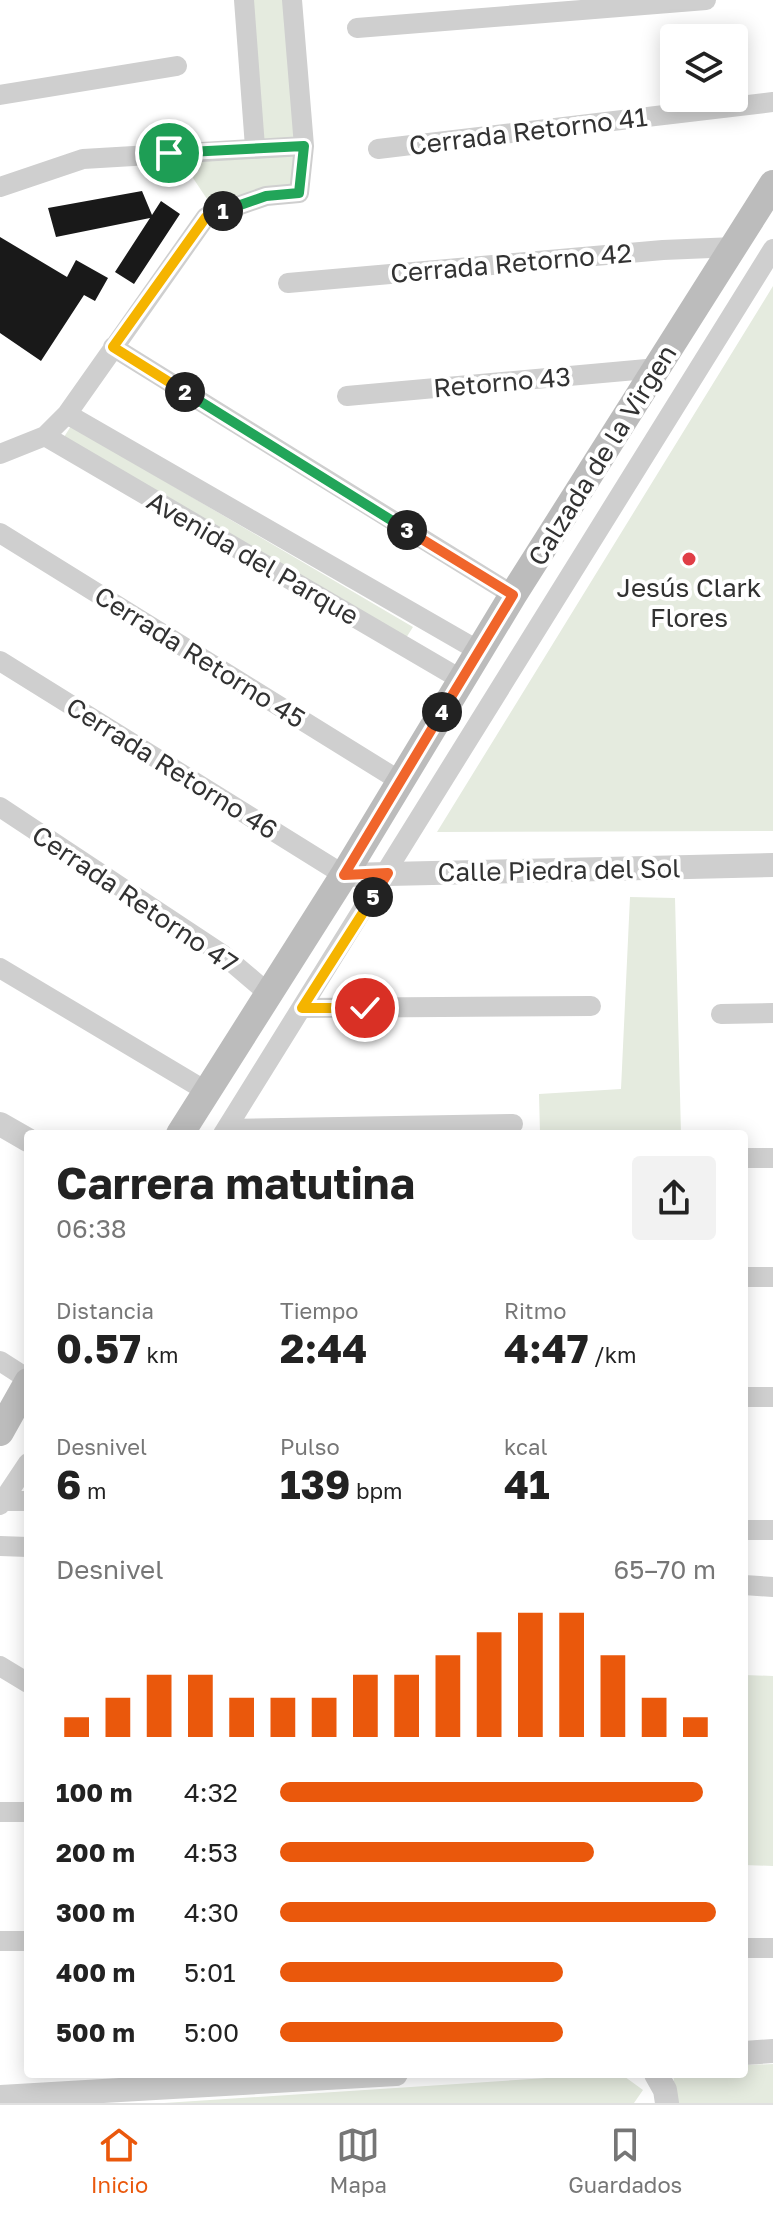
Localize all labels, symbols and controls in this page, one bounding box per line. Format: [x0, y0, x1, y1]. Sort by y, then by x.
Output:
map controls [660, 24, 748, 112]
button: layers [660, 24, 748, 112]
street label: Cerrada Retorno 41 [407, 101, 649, 161]
pin [135, 119, 203, 187]
icon: arrive [147, 131, 191, 175]
pin: 1 [203, 191, 243, 231]
text: 1 [217, 197, 229, 224]
street label: Cerrada Retorno 42 [389, 237, 633, 289]
street label: Calzada de la Virgen [521, 339, 683, 571]
street label: Retorno 43 [432, 361, 572, 403]
pin: 2 [165, 372, 205, 412]
text: 2 [178, 378, 192, 405]
street label: Avenida del Parque [142, 485, 364, 631]
pin: 3 [387, 510, 427, 550]
text: 3 [400, 516, 414, 543]
marker: Jesús Clark Flores [680, 550, 698, 568]
place label: Jesús Clark Flores [617, 572, 762, 633]
street label: Cerrada Retorno 45 [89, 580, 311, 734]
street label: Cerrada Retorno 46 [61, 690, 283, 846]
pin: 4 [422, 692, 462, 732]
text: 4 [435, 698, 449, 725]
street label: Cerrada Retorno 47 [26, 819, 244, 979]
street label: Calle Piedra del Sol [437, 852, 681, 888]
pin: 5 [353, 877, 393, 917]
text: 5 [366, 883, 380, 910]
pin [331, 974, 399, 1042]
icon: check [343, 986, 387, 1030]
text: Carrera matutina [56, 1156, 415, 1209]
button: share [632, 1156, 716, 1240]
text: 06:38 [56, 1213, 127, 1244]
text: Distancia [56, 1297, 154, 1324]
text: Tiempo [280, 1297, 359, 1324]
text: Ritmo [504, 1297, 566, 1324]
text: 0.57 [56, 1324, 141, 1372]
text: 2:44 [280, 1324, 367, 1372]
text: 4:47 [504, 1324, 589, 1372]
text: km [141, 1341, 178, 1368]
text: /km [589, 1341, 637, 1368]
text: Desnivel [56, 1433, 147, 1460]
text: Pulso [280, 1433, 340, 1460]
text: kcal [504, 1433, 547, 1460]
text: 6 [56, 1460, 81, 1508]
text: 139 [280, 1460, 350, 1508]
text: 41 [504, 1460, 550, 1508]
text: m [81, 1477, 106, 1504]
text: bpm [350, 1477, 402, 1504]
text: Desnivel [56, 1554, 163, 1585]
text: 65–70 m [614, 1554, 716, 1585]
text: 100 m [56, 1777, 132, 1808]
text: 4:32 [184, 1777, 238, 1808]
text: 200 m [56, 1837, 135, 1868]
text: 4:53 [184, 1837, 238, 1868]
text: 300 m [56, 1897, 135, 1928]
text: 4:30 [184, 1897, 239, 1928]
text: 400 m [56, 1957, 135, 1988]
text: 5:01 [184, 1957, 236, 1988]
text: 500 m [56, 2017, 135, 2048]
text: 5:00 [184, 2017, 239, 2048]
tab: Inicio [91, 2123, 148, 2198]
tab: Mapa [330, 2123, 387, 2198]
tab: Guardados [568, 2123, 682, 2198]

